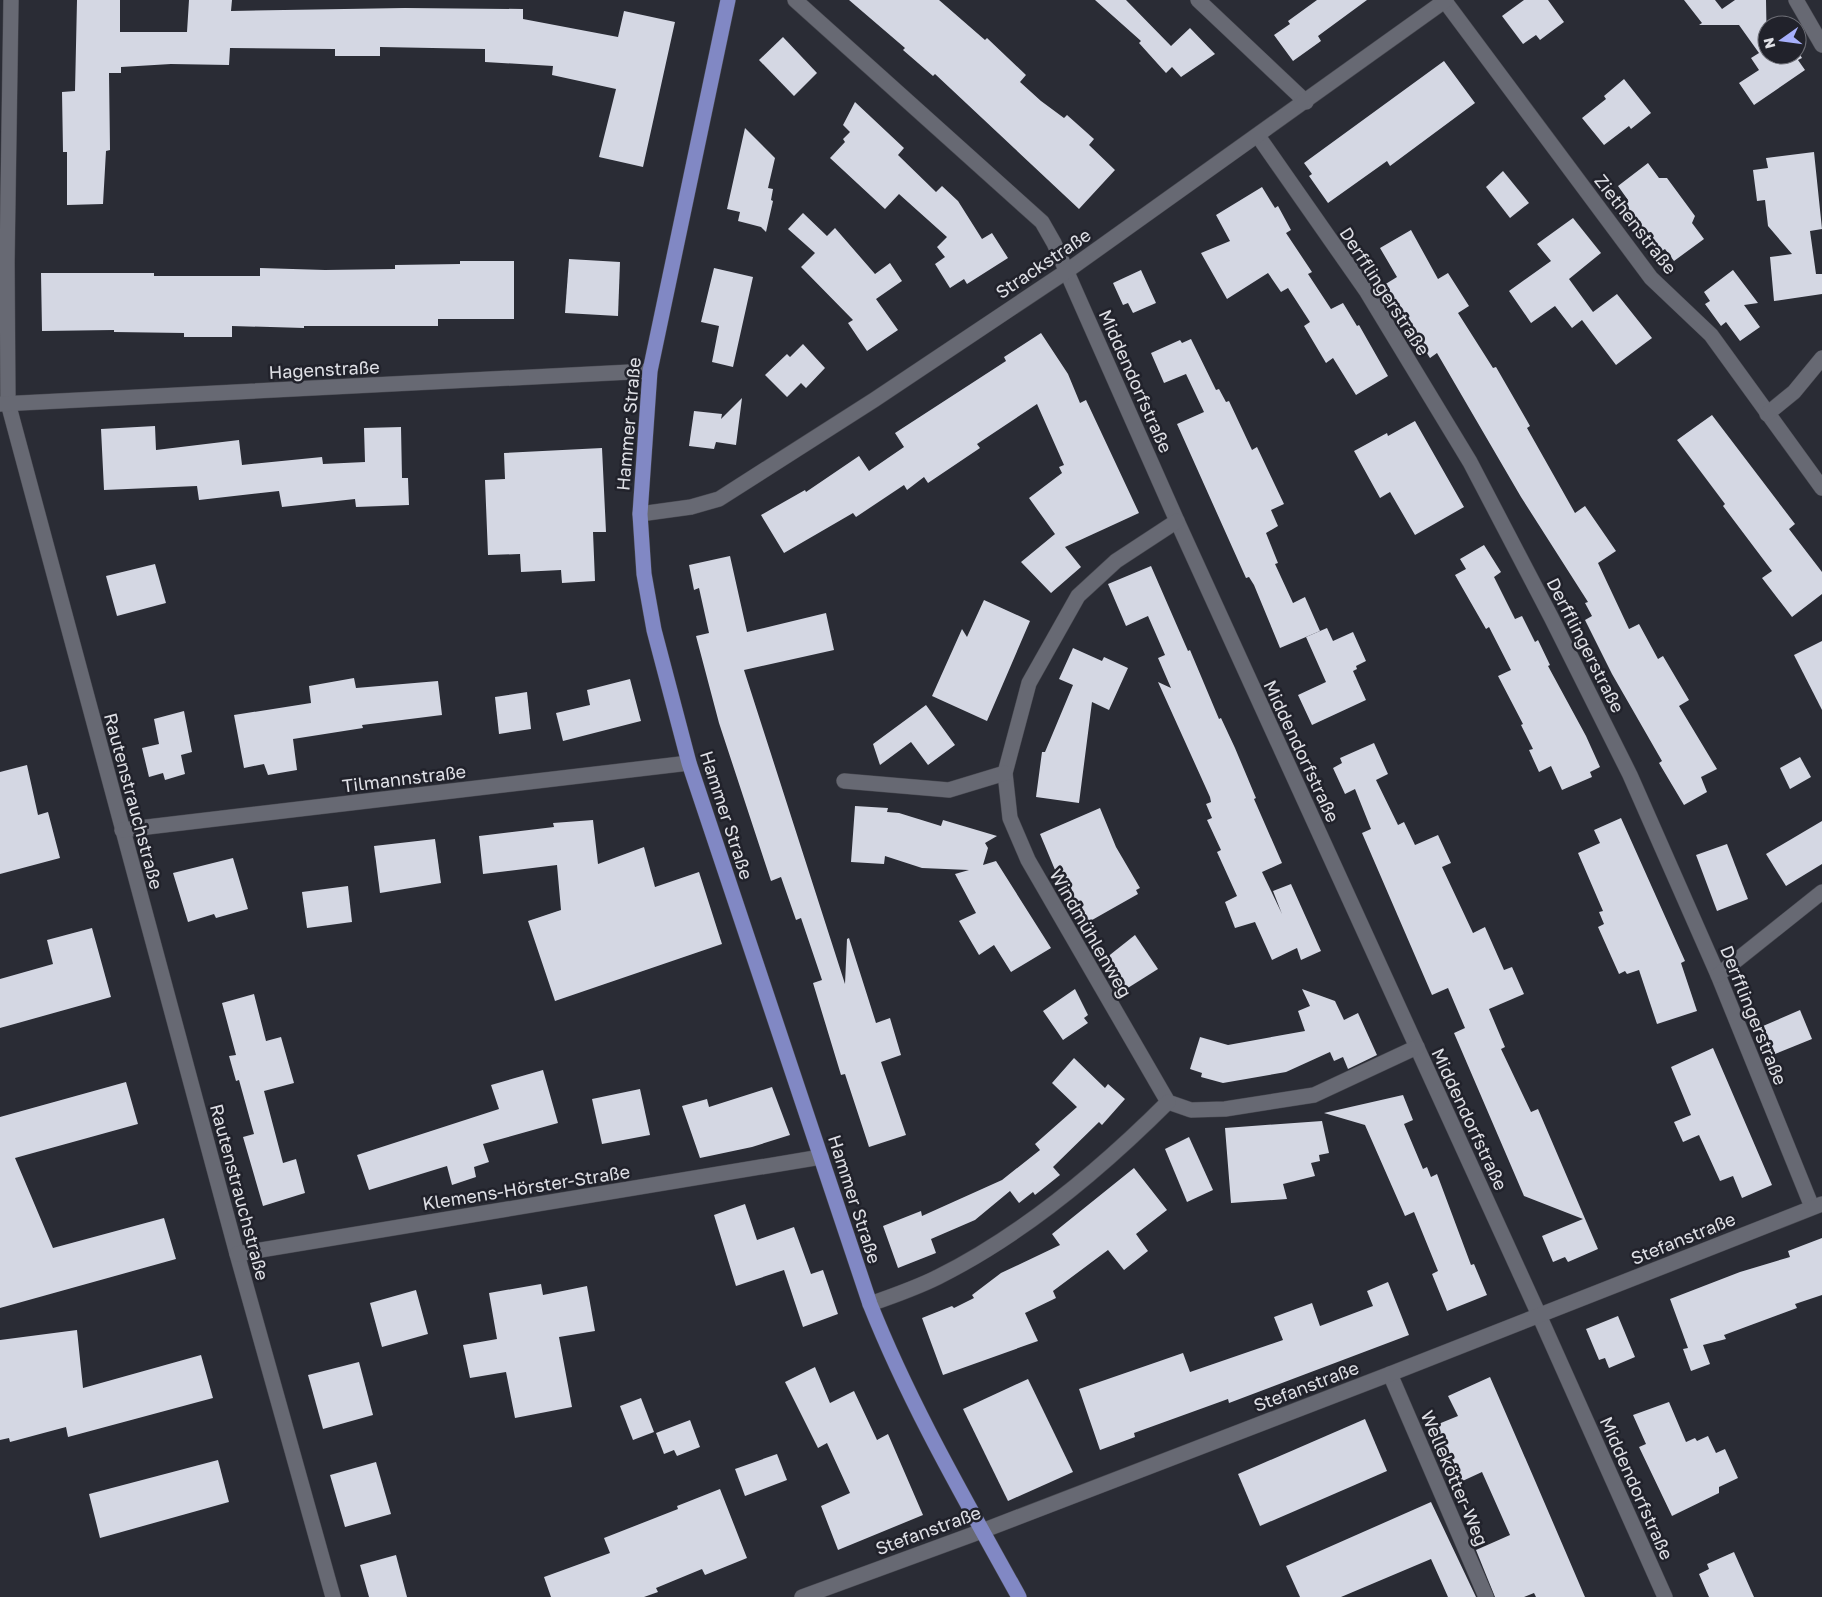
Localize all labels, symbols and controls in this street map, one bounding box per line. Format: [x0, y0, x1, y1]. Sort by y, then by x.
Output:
north arrow [1757, 15, 1807, 65]
text: N [1759, 36, 1778, 50]
street label: Ziethenstraße [1590, 170, 1682, 278]
street label: Strackstraße [991, 223, 1095, 303]
street label: Derfflingerstraße [1335, 223, 1435, 359]
street label: Middendorfstraße [1095, 306, 1177, 456]
street label: Hagenstraße [268, 355, 380, 383]
street label: Hammer Straße [611, 356, 645, 492]
street label: Derfflingerstraße [1542, 574, 1630, 716]
street label: Middendorfstraße [1259, 676, 1345, 826]
street label: Rautenstrauchstraße [100, 710, 168, 892]
street label: Hammer Straße [696, 748, 758, 882]
street label: Tilmannstraße [341, 759, 467, 797]
street label: Windmühlenweg [1045, 865, 1137, 1001]
street label: Derfflingerstraße [1716, 942, 1792, 1088]
street label: Middendorfstraße [1427, 1044, 1513, 1194]
street label: Rautenstrauchstraße [206, 1101, 274, 1283]
street label: Hammer Straße [824, 1132, 886, 1266]
street label: Klemens-Hörster-Straße [421, 1160, 631, 1214]
street label: Stefanstraße [1628, 1207, 1738, 1269]
street label: Stefanstraße [1250, 1356, 1362, 1416]
street label: Wellekötter-Weg [1417, 1407, 1493, 1549]
street label: Middendorfstraße [1596, 1413, 1678, 1563]
street label: Stefanstraße [872, 1501, 984, 1559]

